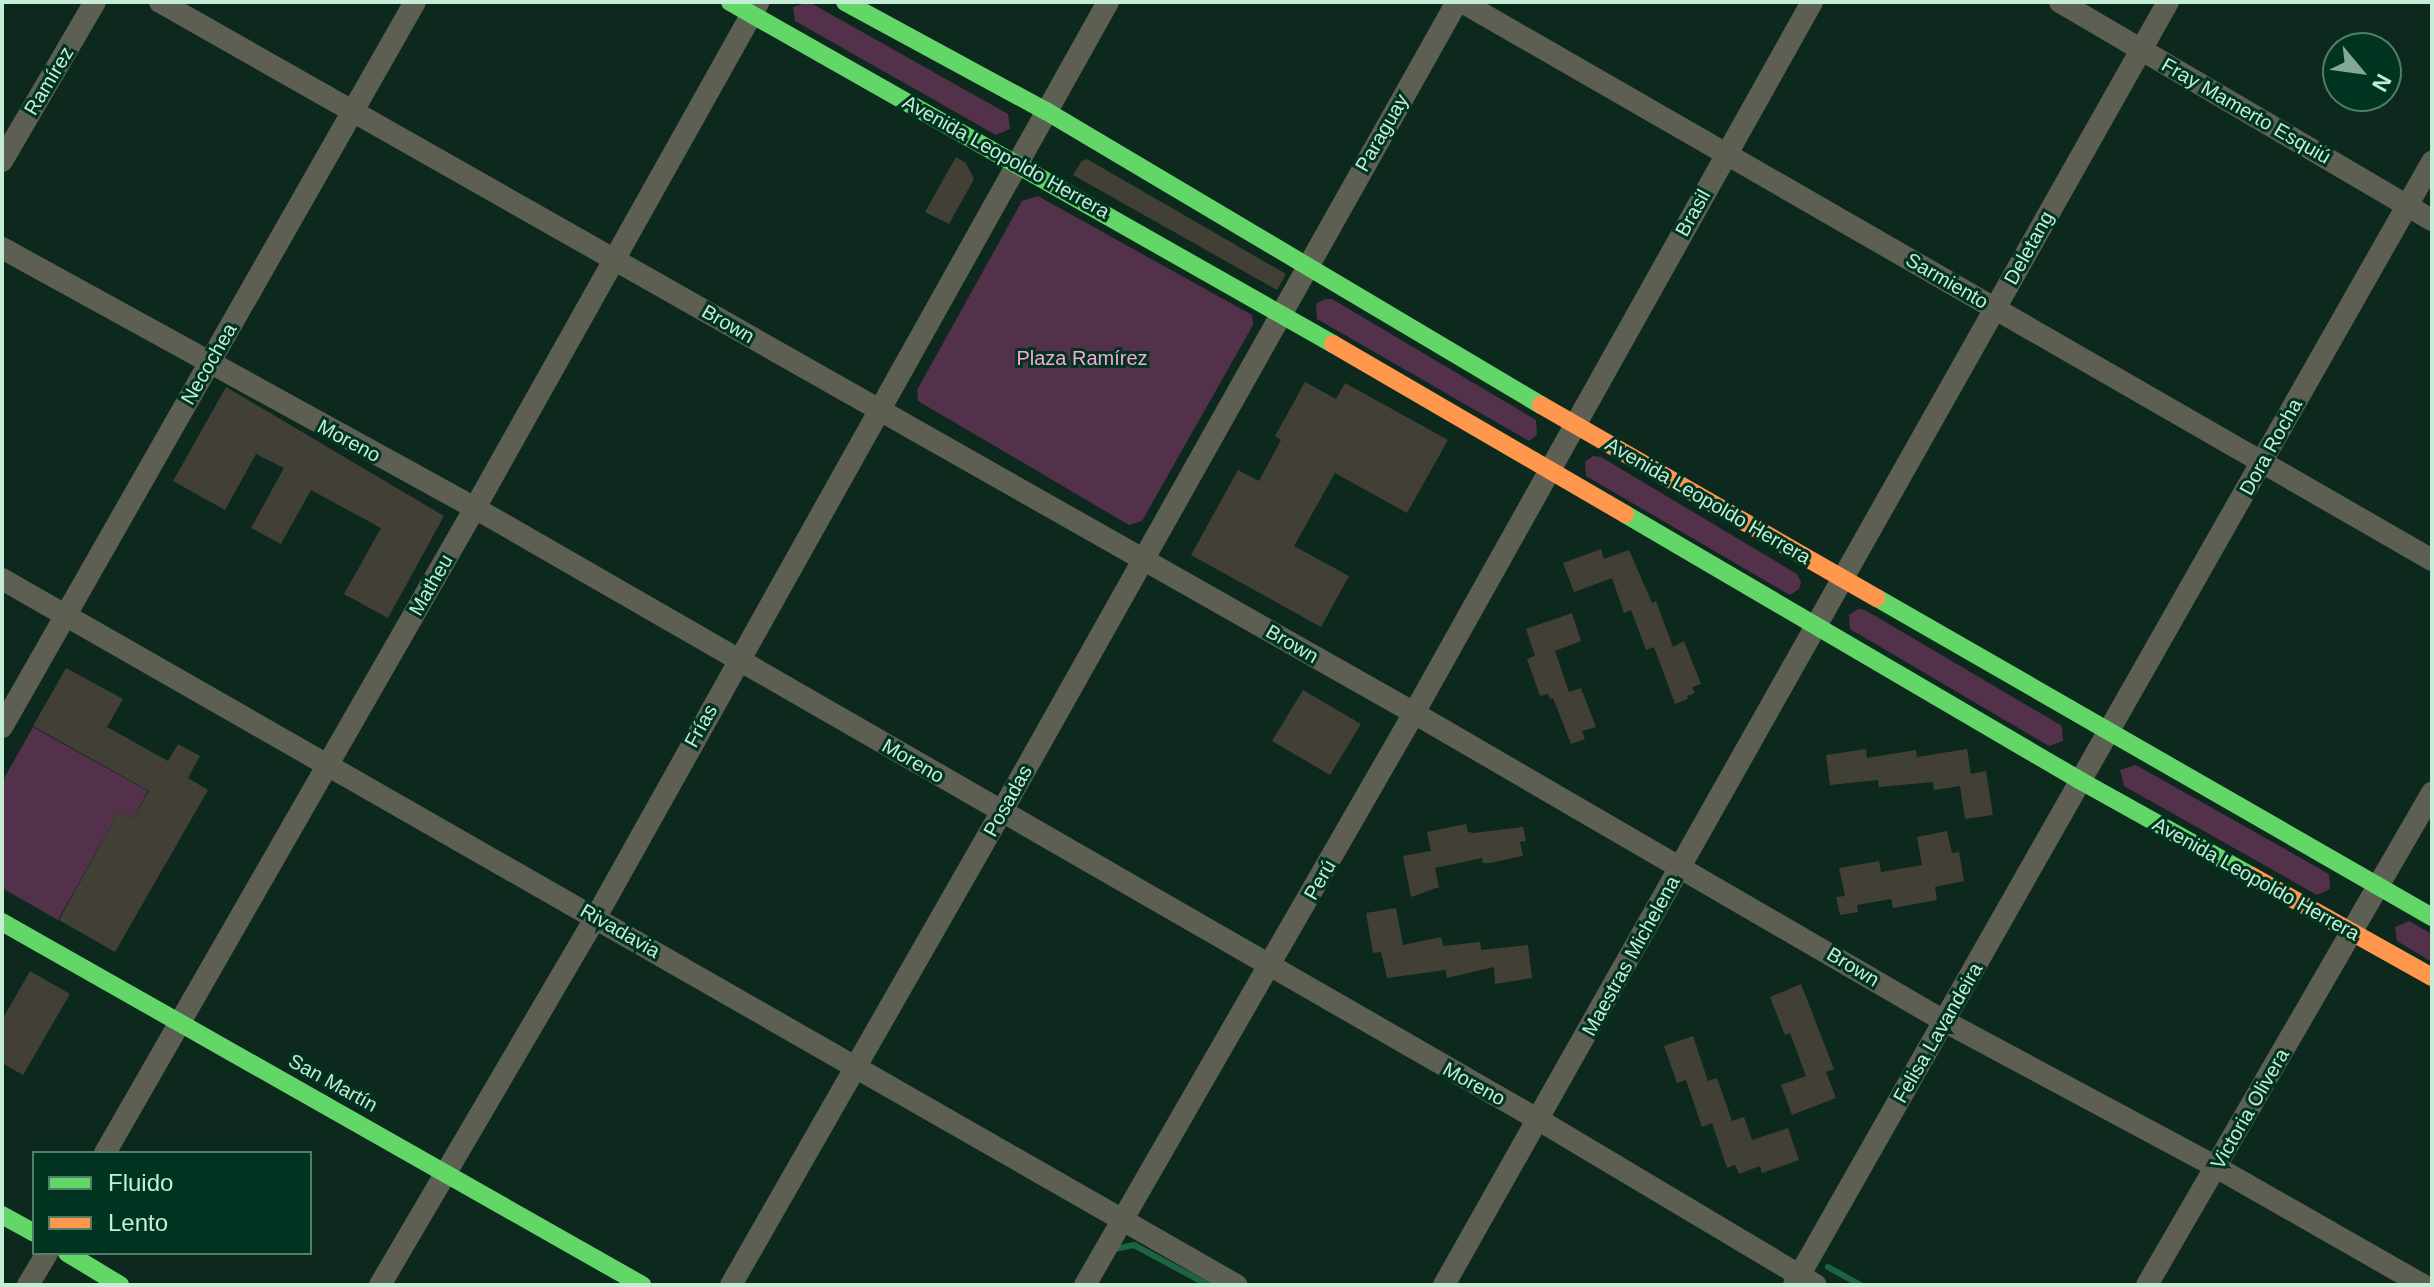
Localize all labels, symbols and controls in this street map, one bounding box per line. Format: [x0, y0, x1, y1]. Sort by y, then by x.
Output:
north arrow [2322, 32, 2402, 112]
street label: Ramírez [19, 42, 79, 120]
street label: Fray Mamerto Esquiú [2157, 53, 2335, 169]
text: N [2367, 70, 2396, 96]
street label: Avenida Leopoldo Herrera [898, 90, 1114, 224]
street label: Paraguay [1350, 90, 1414, 176]
street label: Brasil [1670, 185, 1716, 241]
street label: Deletang [1999, 207, 2059, 289]
street label: Sarmiento [1902, 248, 1992, 314]
street label: Brown [697, 299, 759, 349]
street label: Necochea [176, 319, 242, 409]
park label: Plaza Ramírez [1016, 346, 1148, 370]
street label: Dora Rocha [2235, 395, 2307, 499]
street label: Moreno [313, 414, 385, 468]
street label: Avenida Leopoldo Herrera [1601, 432, 1815, 570]
street label: Matheu [404, 550, 458, 620]
street label: Brown [1261, 619, 1323, 669]
street label: Frías [679, 700, 723, 752]
street label: Moreno [878, 734, 948, 788]
street label: Posadas [979, 761, 1037, 841]
street label: Avenida Leopoldo Herrera [2148, 812, 2364, 946]
street label: Perú [1299, 856, 1341, 904]
street label: Maestras Michelena [1577, 872, 1685, 1040]
street label: Rivadavia [576, 899, 664, 963]
street label: Brown [1823, 942, 1883, 992]
street label: Felisa Lavandeira [1888, 959, 1988, 1107]
street label: Victoria Olivera [2206, 1044, 2294, 1174]
street label: San Martín [284, 1049, 382, 1117]
street label: Moreno [1439, 1057, 1509, 1111]
legend [32, 1151, 312, 1255]
text: Fluido [108, 1169, 173, 1196]
text: Lento [108, 1209, 168, 1236]

